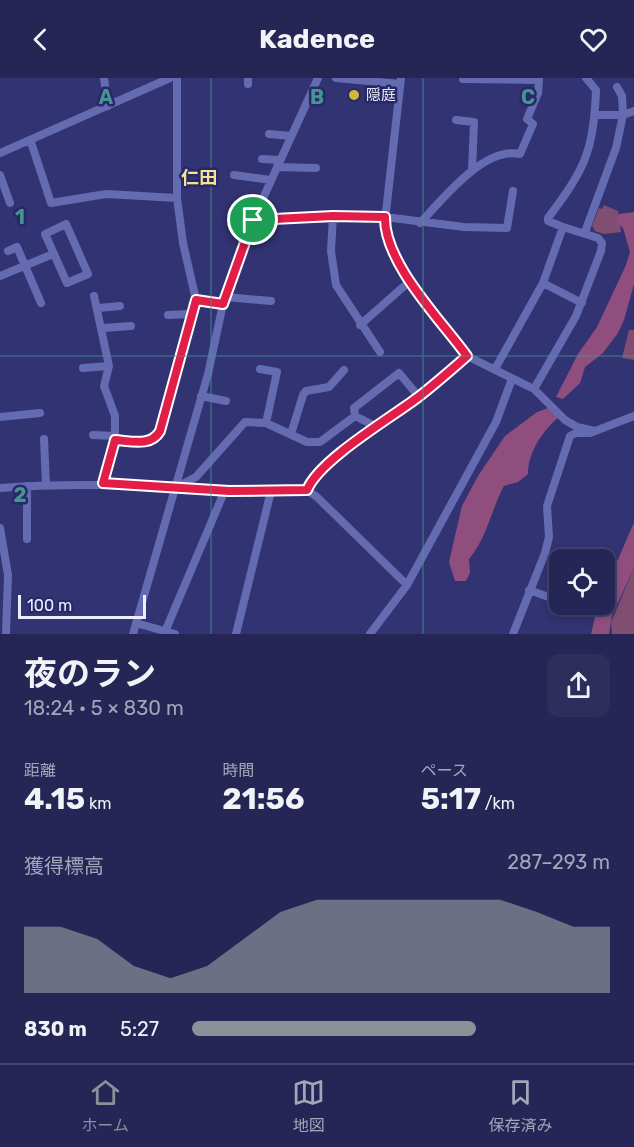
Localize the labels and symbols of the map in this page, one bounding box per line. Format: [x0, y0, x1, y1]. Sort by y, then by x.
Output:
text: A [99, 85, 114, 109]
text: B [310, 85, 324, 109]
text: C [521, 85, 535, 109]
place label: 隠庭 [366, 86, 396, 104]
marker: 隠庭 [347, 88, 361, 102]
district label: 仁田 [181, 167, 217, 189]
pin [227, 194, 278, 245]
text: 1 [15, 205, 25, 229]
text: 2 [14, 483, 27, 507]
scale bar [18, 592, 146, 620]

